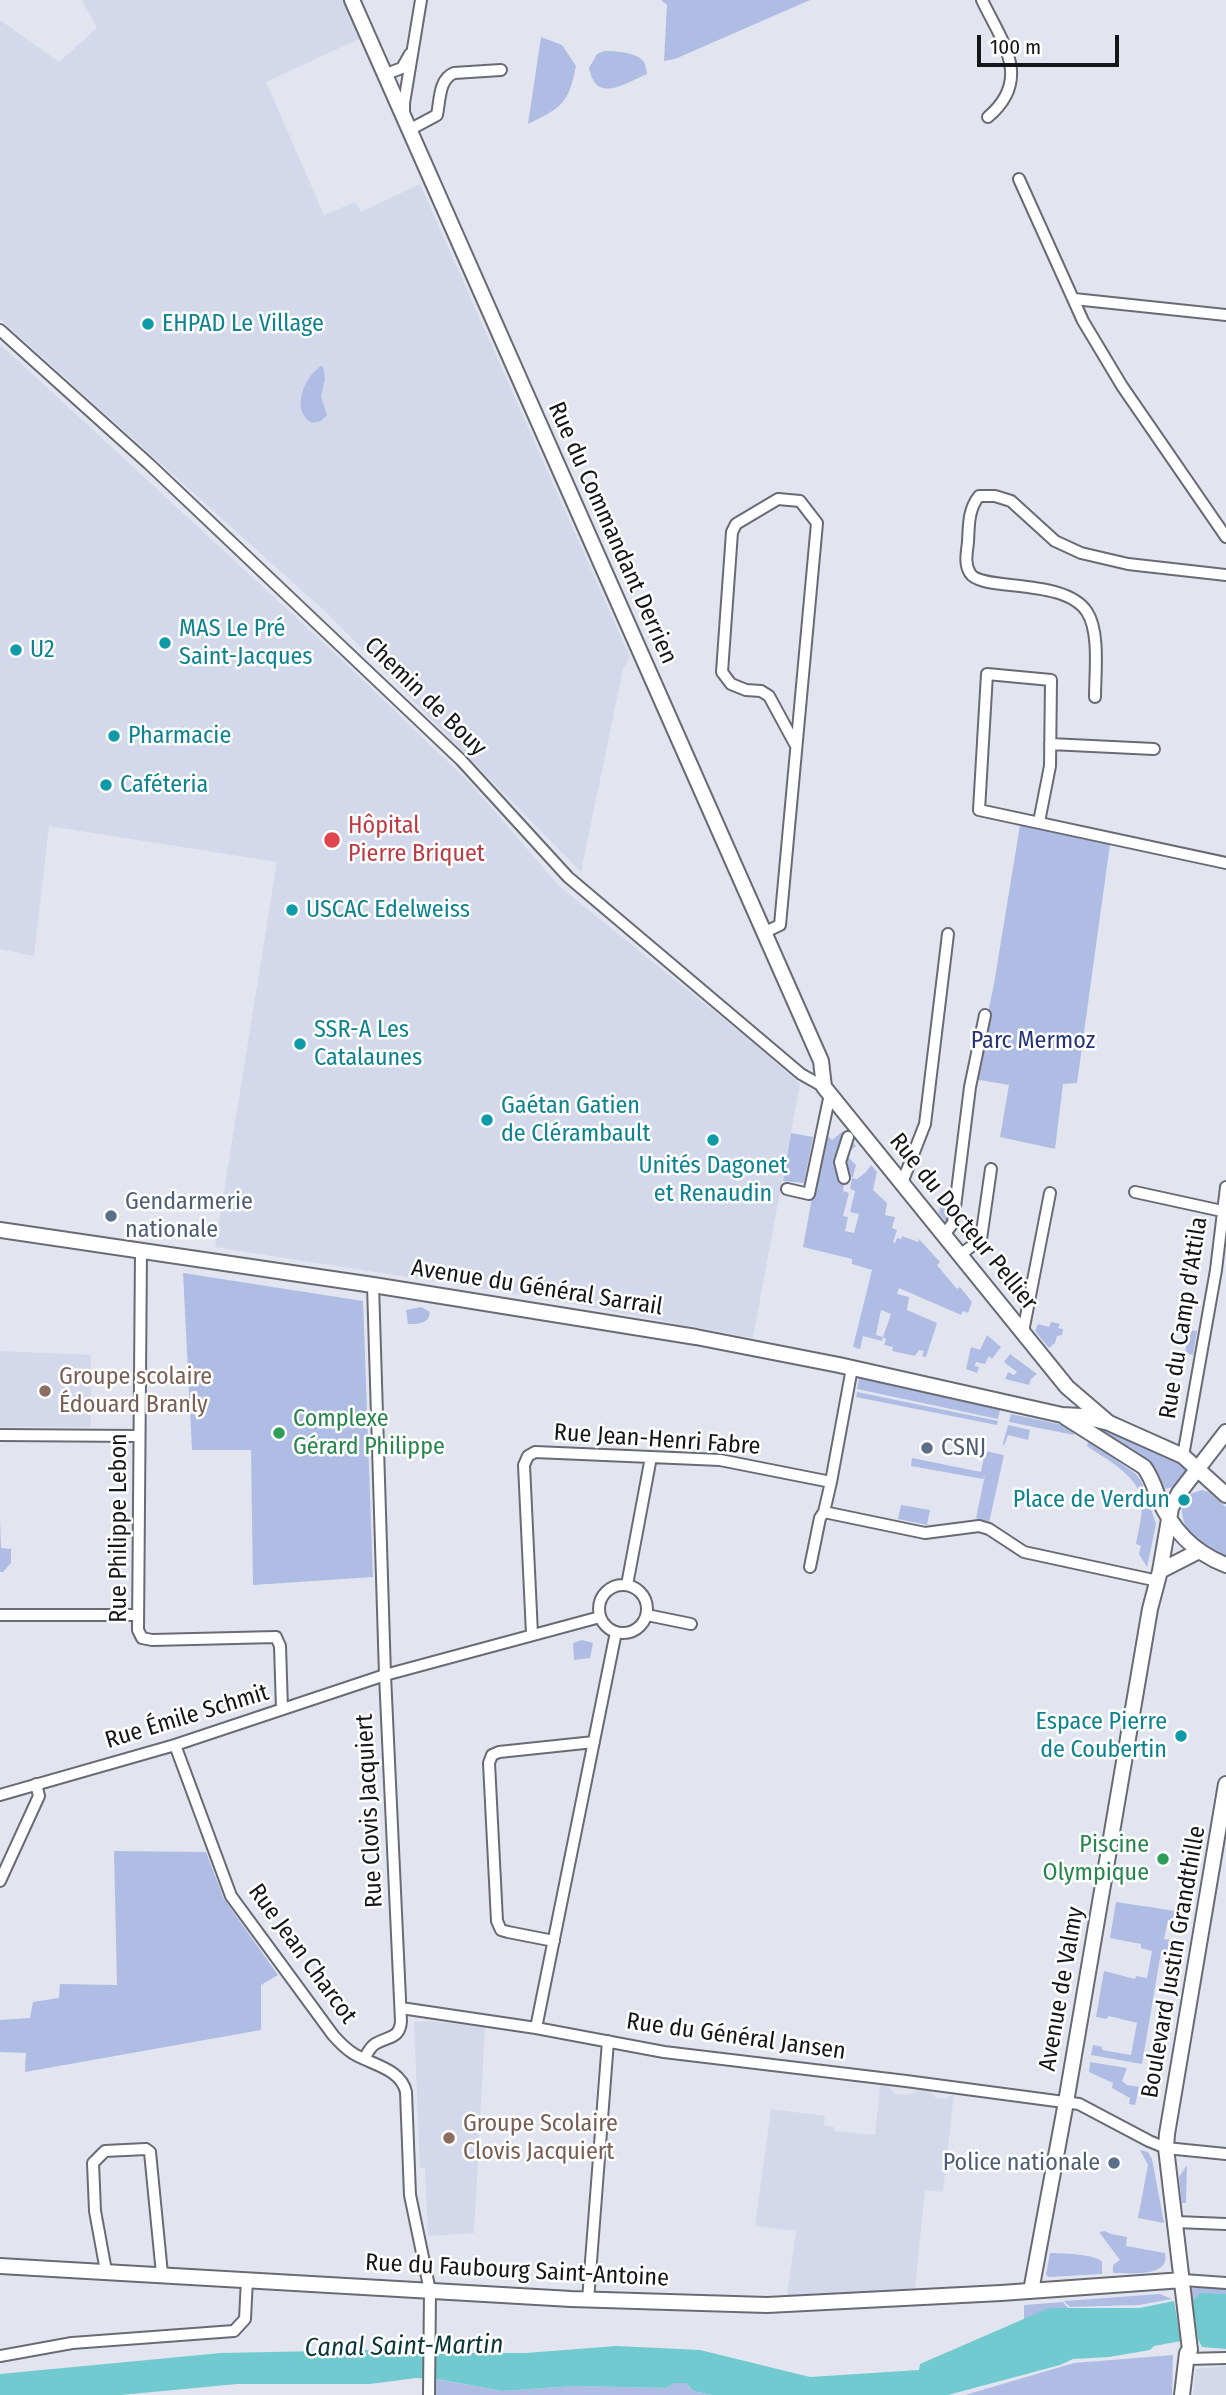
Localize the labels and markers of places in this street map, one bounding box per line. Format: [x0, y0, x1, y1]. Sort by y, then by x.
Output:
place label: EHPAD Le Village [162, 310, 324, 338]
marker: EHPAD Le Village [140, 316, 156, 332]
place label: MAS Le Pré Saint-Jacques [179, 615, 313, 671]
marker: MAS Le Pré Saint-Jacques [157, 635, 173, 651]
place label: U2 [30, 636, 55, 664]
marker: U2 [8, 642, 24, 658]
place label: Pharmacie [128, 722, 231, 750]
marker: Pharmacie [106, 728, 122, 744]
place label: Caféteria [120, 771, 208, 799]
marker: Caféteria [98, 777, 114, 793]
place label: Hôpital Pierre Briquet [348, 812, 485, 868]
marker: Hôpital Pierre Briquet [322, 830, 342, 850]
place label: USCAC Edelweiss [306, 896, 470, 924]
marker: USCAC Edelweiss [284, 902, 300, 918]
place label: SSR-A Les Catalaunes [314, 1016, 422, 1072]
marker: SSR-A Les Catalaunes [292, 1036, 308, 1052]
place label: Gaétan Gatien de Clérambault [501, 1092, 650, 1148]
marker: Gaétan Gatien de Clérambault [479, 1112, 495, 1128]
marker: Unités Dagonet et Renaudin [705, 1132, 721, 1148]
place label: Unités Dagonet et Renaudin [638, 1152, 788, 1208]
place label: Gendarmerie nationale [125, 1188, 253, 1244]
marker: Gendarmerie nationale [103, 1208, 119, 1224]
place label: Groupe scolaire Édouard Branly [59, 1363, 212, 1419]
marker: Groupe scolaire Édouard Branly [37, 1383, 53, 1399]
place label: Complexe Gérard Philippe [293, 1405, 445, 1461]
marker: Complexe Gérard Philippe [271, 1425, 287, 1441]
place label: CSNJ [941, 1434, 986, 1462]
marker: CSNJ [919, 1440, 935, 1456]
place label: Place de Verdun [1013, 1486, 1170, 1514]
marker: Place de Verdun [1176, 1492, 1192, 1508]
place label: Espace Pierre de Coubertin [1036, 1708, 1167, 1764]
marker: Espace Pierre de Coubertin [1173, 1728, 1189, 1744]
place label: Piscine Olympique [1043, 1831, 1149, 1887]
marker: Piscine Olympique [1155, 1851, 1171, 1867]
place label: Groupe Scolaire Clovis Jacquiert [463, 2110, 618, 2166]
marker: Groupe Scolaire Clovis Jacquiert [441, 2130, 457, 2146]
place label: Police nationale [943, 2149, 1100, 2177]
marker: Police nationale [1106, 2155, 1122, 2171]

